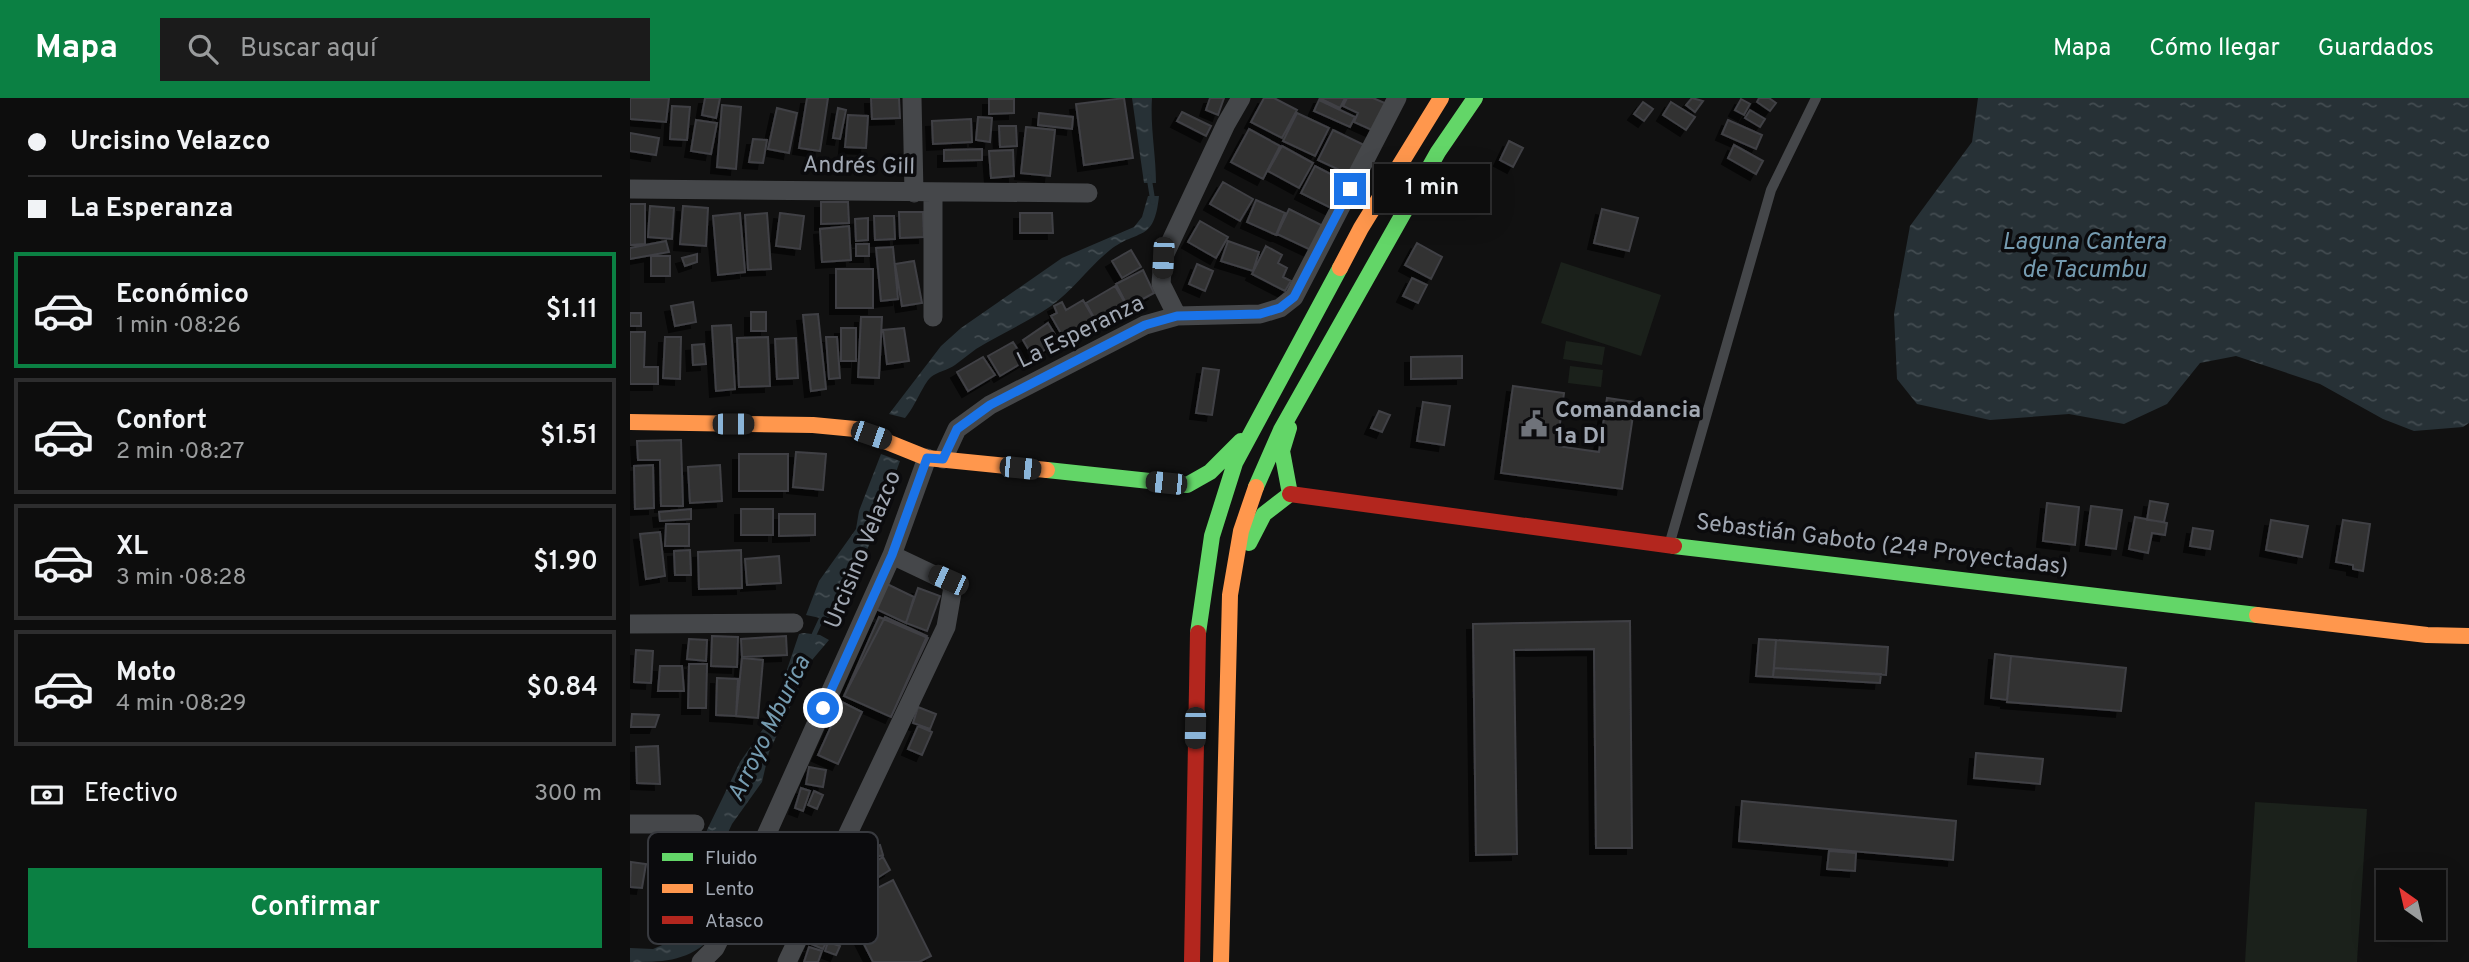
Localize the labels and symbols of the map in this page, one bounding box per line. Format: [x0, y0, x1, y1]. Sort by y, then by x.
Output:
street label: Andrés Gill [803, 152, 915, 182]
callout: 1 min [1374, 164, 1490, 214]
route end [1334, 173, 1366, 205]
water label: Laguna Cantera de Tacumbu [2002, 228, 2167, 286]
car [1152, 236, 1175, 280]
street label: La Esperanza [1013, 290, 1149, 376]
place label: Comandancia 1a DI [1555, 397, 1701, 452]
public building icon: Comandancia 1a DI [1519, 409, 1549, 439]
car [713, 414, 755, 435]
car [848, 418, 895, 452]
car [999, 455, 1042, 481]
street label: Urcisino Velazco [819, 467, 909, 633]
car [1145, 470, 1188, 496]
street label: Sebastián Gaboto (24ª Proyectadas) [1694, 509, 2070, 583]
car [925, 562, 972, 598]
water label: Arroyo Mburica [722, 651, 819, 807]
route start [807, 692, 839, 724]
car [1185, 707, 1206, 749]
legend [648, 832, 878, 944]
text: Fluido [705, 847, 757, 871]
north arrow [2376, 870, 2446, 940]
text: Lento [705, 878, 754, 902]
text: Atasco [705, 910, 764, 934]

